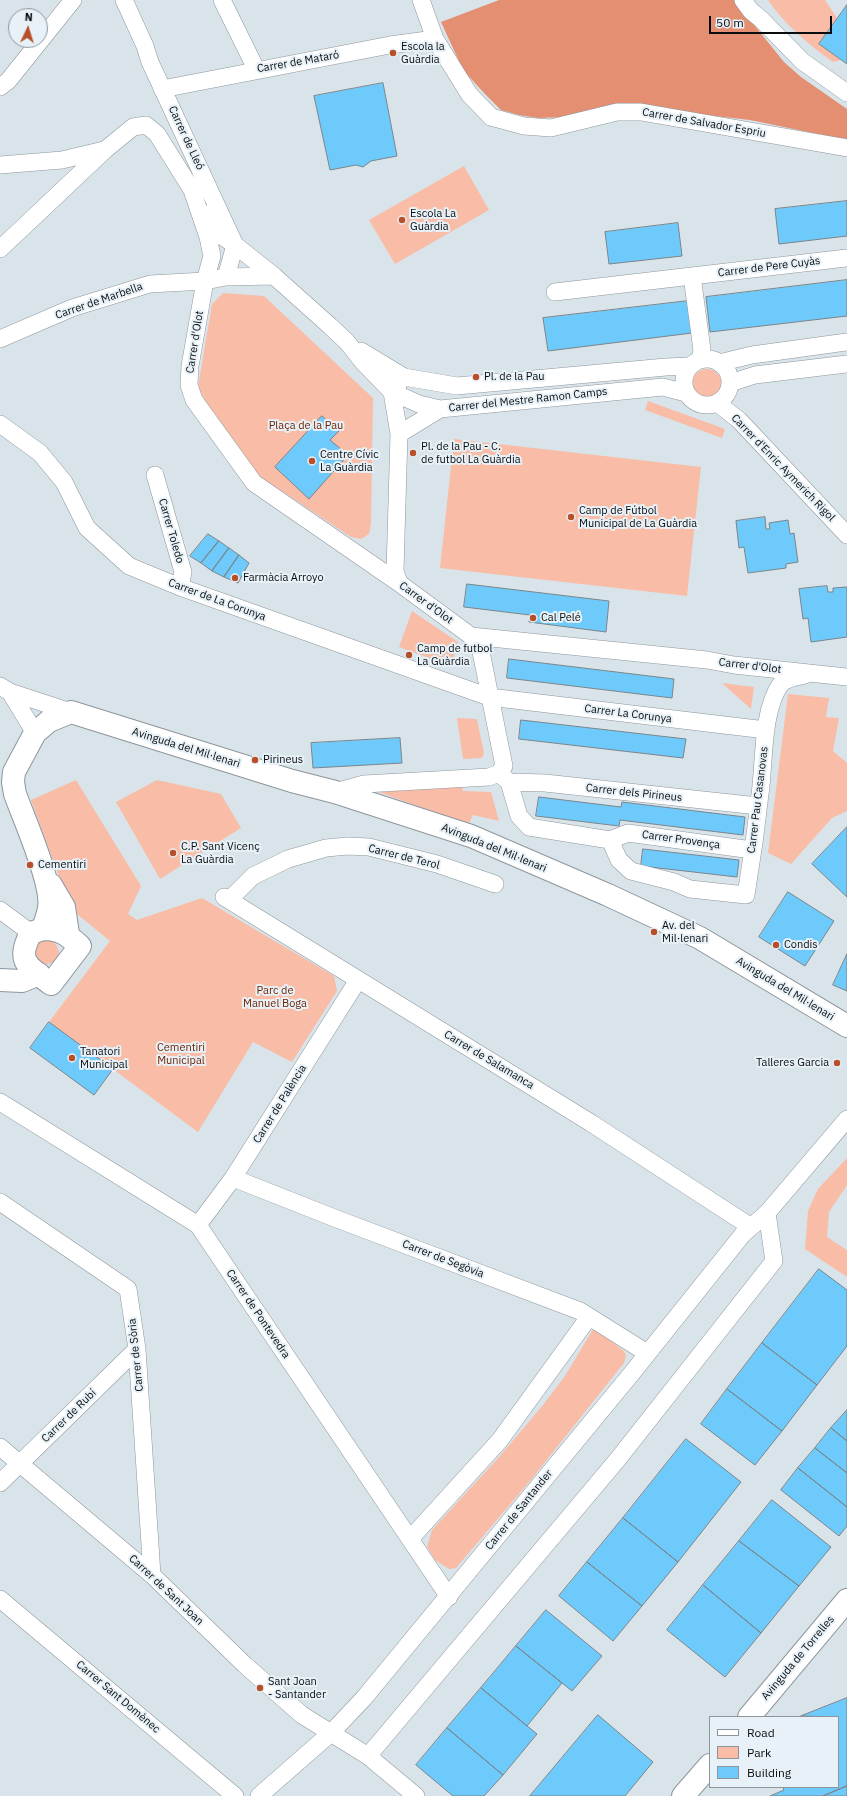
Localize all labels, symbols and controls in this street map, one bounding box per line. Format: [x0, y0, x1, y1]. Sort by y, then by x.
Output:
north arrow [8, 8, 48, 48]
scale bar [711, 8, 834, 34]
text: N [24, 10, 33, 24]
text: 50 m [716, 15, 744, 30]
place label: Escola la Guàrdia [401, 40, 445, 66]
street label: Carrer de Mataró [256, 48, 340, 76]
marker: Escola la Guàrdia [388, 48, 398, 58]
street label: Carrer de Lleó [165, 104, 207, 172]
street label: Carrer de Salvador Espriu [641, 106, 767, 140]
place label: Escola La Guàrdia [410, 207, 456, 233]
marker: Escola La Guàrdia [397, 215, 407, 225]
street label: Carrer de Pere Cuyàs [717, 254, 821, 280]
street label: Carrer de Marbella [54, 280, 144, 322]
street label: Carrer d'Olot [184, 310, 206, 374]
place label: Pl. de la Pau [484, 370, 545, 384]
marker: Pl. de la Pau [471, 372, 481, 382]
street label: Carrer del Mestre Ramon Camps [448, 385, 608, 415]
street label: Carrer d'Enric Aymerich Rigol [728, 412, 838, 524]
park label: Plaça de la Pau [269, 419, 343, 433]
place label: Pl. de la Pau - C. de futbol La Guàrdia [421, 440, 521, 466]
place label: Centre Cívic La Guàrdia [320, 448, 379, 474]
marker: Pl. de la Pau - C. de futbol La Guàrdia [408, 448, 418, 458]
marker: Centre Cívic La Guàrdia [307, 456, 317, 466]
street label: Carrer Toledo [155, 497, 187, 565]
place label: Camp de Fútbol Municipal de La Guàrdia [579, 504, 697, 530]
marker: Camp de Fútbol Municipal de La Guàrdia [566, 512, 576, 522]
place label: Farmàcia Arroyo [243, 571, 324, 585]
marker: Farmàcia Arroyo [230, 573, 240, 583]
street label: Carrer de La Corunya [166, 576, 268, 624]
street label: Carrer d'Olot [397, 579, 455, 627]
place label: Cal Pelé [541, 611, 581, 625]
marker: Cal Pelé [528, 613, 538, 623]
place label: Camp de futbol La Guàrdia [417, 642, 493, 668]
marker: Camp de futbol La Guàrdia [404, 650, 414, 660]
street label: Carrer d'Olot [718, 656, 782, 676]
street label: Carrer La Corunya [584, 702, 672, 726]
street label: Avinguda del Mil·lenari [130, 725, 242, 771]
street label: Carrer Pau Casanovas [745, 746, 771, 854]
place label: Pirineus [263, 753, 303, 767]
marker: Pirineus [250, 755, 260, 765]
street label: Carrer dels Pirineus [585, 781, 683, 805]
street label: Avinguda del Mil·lenari [439, 821, 549, 875]
street label: Carrer Provença [641, 828, 721, 852]
place label: C.P. Sant Vicenç La Guàrdia [181, 840, 260, 866]
street label: Carrer de Terol [367, 842, 441, 872]
marker: C.P. Sant Vicenç La Guàrdia [168, 848, 178, 858]
place label: Cementiri [38, 858, 86, 872]
marker: Cementiri [25, 860, 35, 870]
place label: Av. del Mil·lenari [662, 919, 708, 945]
marker: Av. del Mil·lenari [649, 927, 659, 937]
place label: Condis [784, 938, 818, 952]
marker: Condis [771, 940, 781, 950]
street label: Avinguda del Mil·lenari [733, 954, 837, 1024]
park label: Parc de Manuel Boga [243, 984, 307, 1010]
street label: Carrer de Salamanca [442, 1028, 536, 1092]
park label: Cementiri Municipal [157, 1041, 205, 1067]
place label: Tanatori Municipal [80, 1045, 128, 1071]
marker: Tanatori Municipal [67, 1053, 77, 1063]
place label: Talleres Garcia [756, 1056, 829, 1070]
marker: Talleres Garcia [832, 1058, 842, 1068]
street label: Carrer de Palència [250, 1062, 310, 1146]
street label: Carrer de Segòvia [400, 1237, 486, 1281]
street label: Carrer de Pontevedra [223, 1267, 293, 1361]
street label: Carrer de Sòria [126, 1318, 146, 1392]
street label: Carrer de Rubí [39, 1387, 99, 1445]
street label: Carrer de Santander [483, 1467, 555, 1553]
street label: Carrer de Sant Joan [126, 1552, 206, 1628]
street label: Avinguda de Torrelles [759, 1613, 837, 1703]
street label: Carrer Sant Domènec [73, 1658, 163, 1736]
place label: Sant Joan - Santander [268, 1675, 326, 1701]
marker: Sant Joan - Santander [255, 1683, 265, 1693]
legend [709, 1716, 839, 1788]
text: Road [747, 1725, 775, 1740]
text: Park [747, 1745, 771, 1760]
text: Building [747, 1765, 791, 1780]

